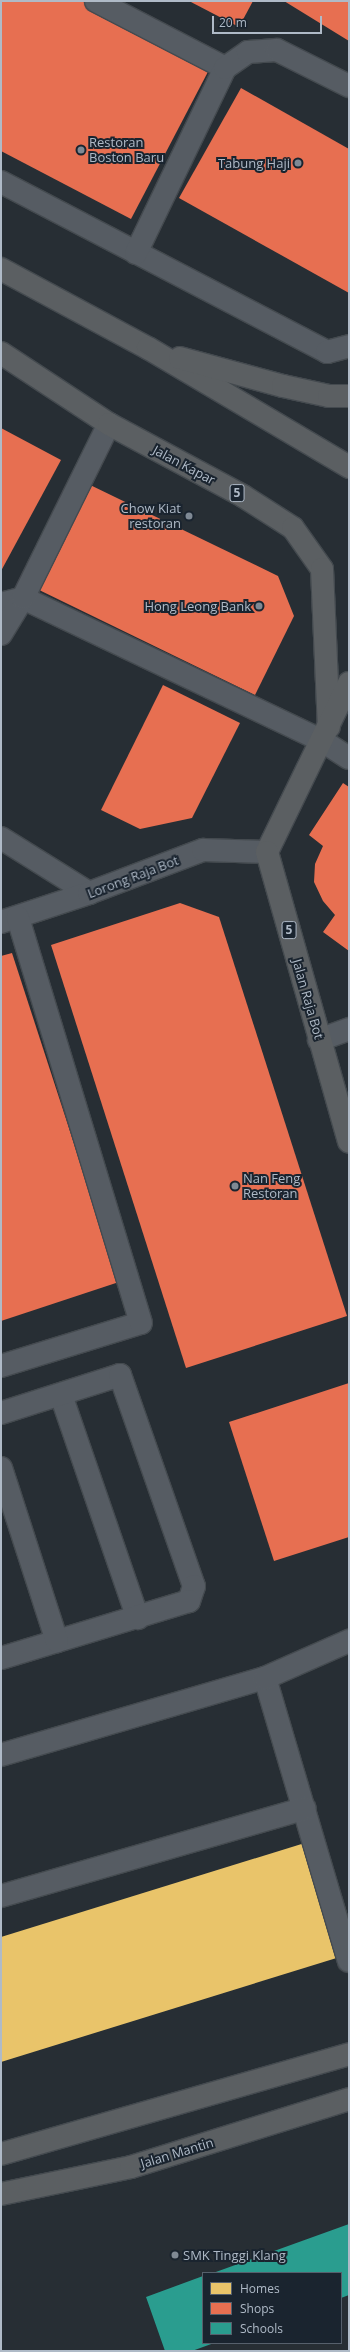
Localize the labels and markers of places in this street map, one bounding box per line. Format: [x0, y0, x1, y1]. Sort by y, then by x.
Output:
place label: Restoran Boston Baru [89, 135, 164, 166]
marker: Restoran Boston Baru [76, 145, 86, 155]
place label: Tabung Haji [218, 155, 290, 171]
marker: Tabung Haji [293, 158, 303, 168]
place label: Chow Kiat restoran [120, 501, 181, 532]
marker: Chow Kiat restoran [184, 511, 194, 521]
place label: Hong Leong Bank [144, 598, 251, 614]
marker: Hong Leong Bank [254, 601, 264, 611]
place label: Nan Feng Restoran [243, 1171, 300, 1202]
marker: Nan Feng Restoran [230, 1181, 240, 1191]
place label: SMK Tinggi Klang [183, 2247, 286, 2263]
marker: SMK Tinggi Klang [170, 2250, 180, 2260]

